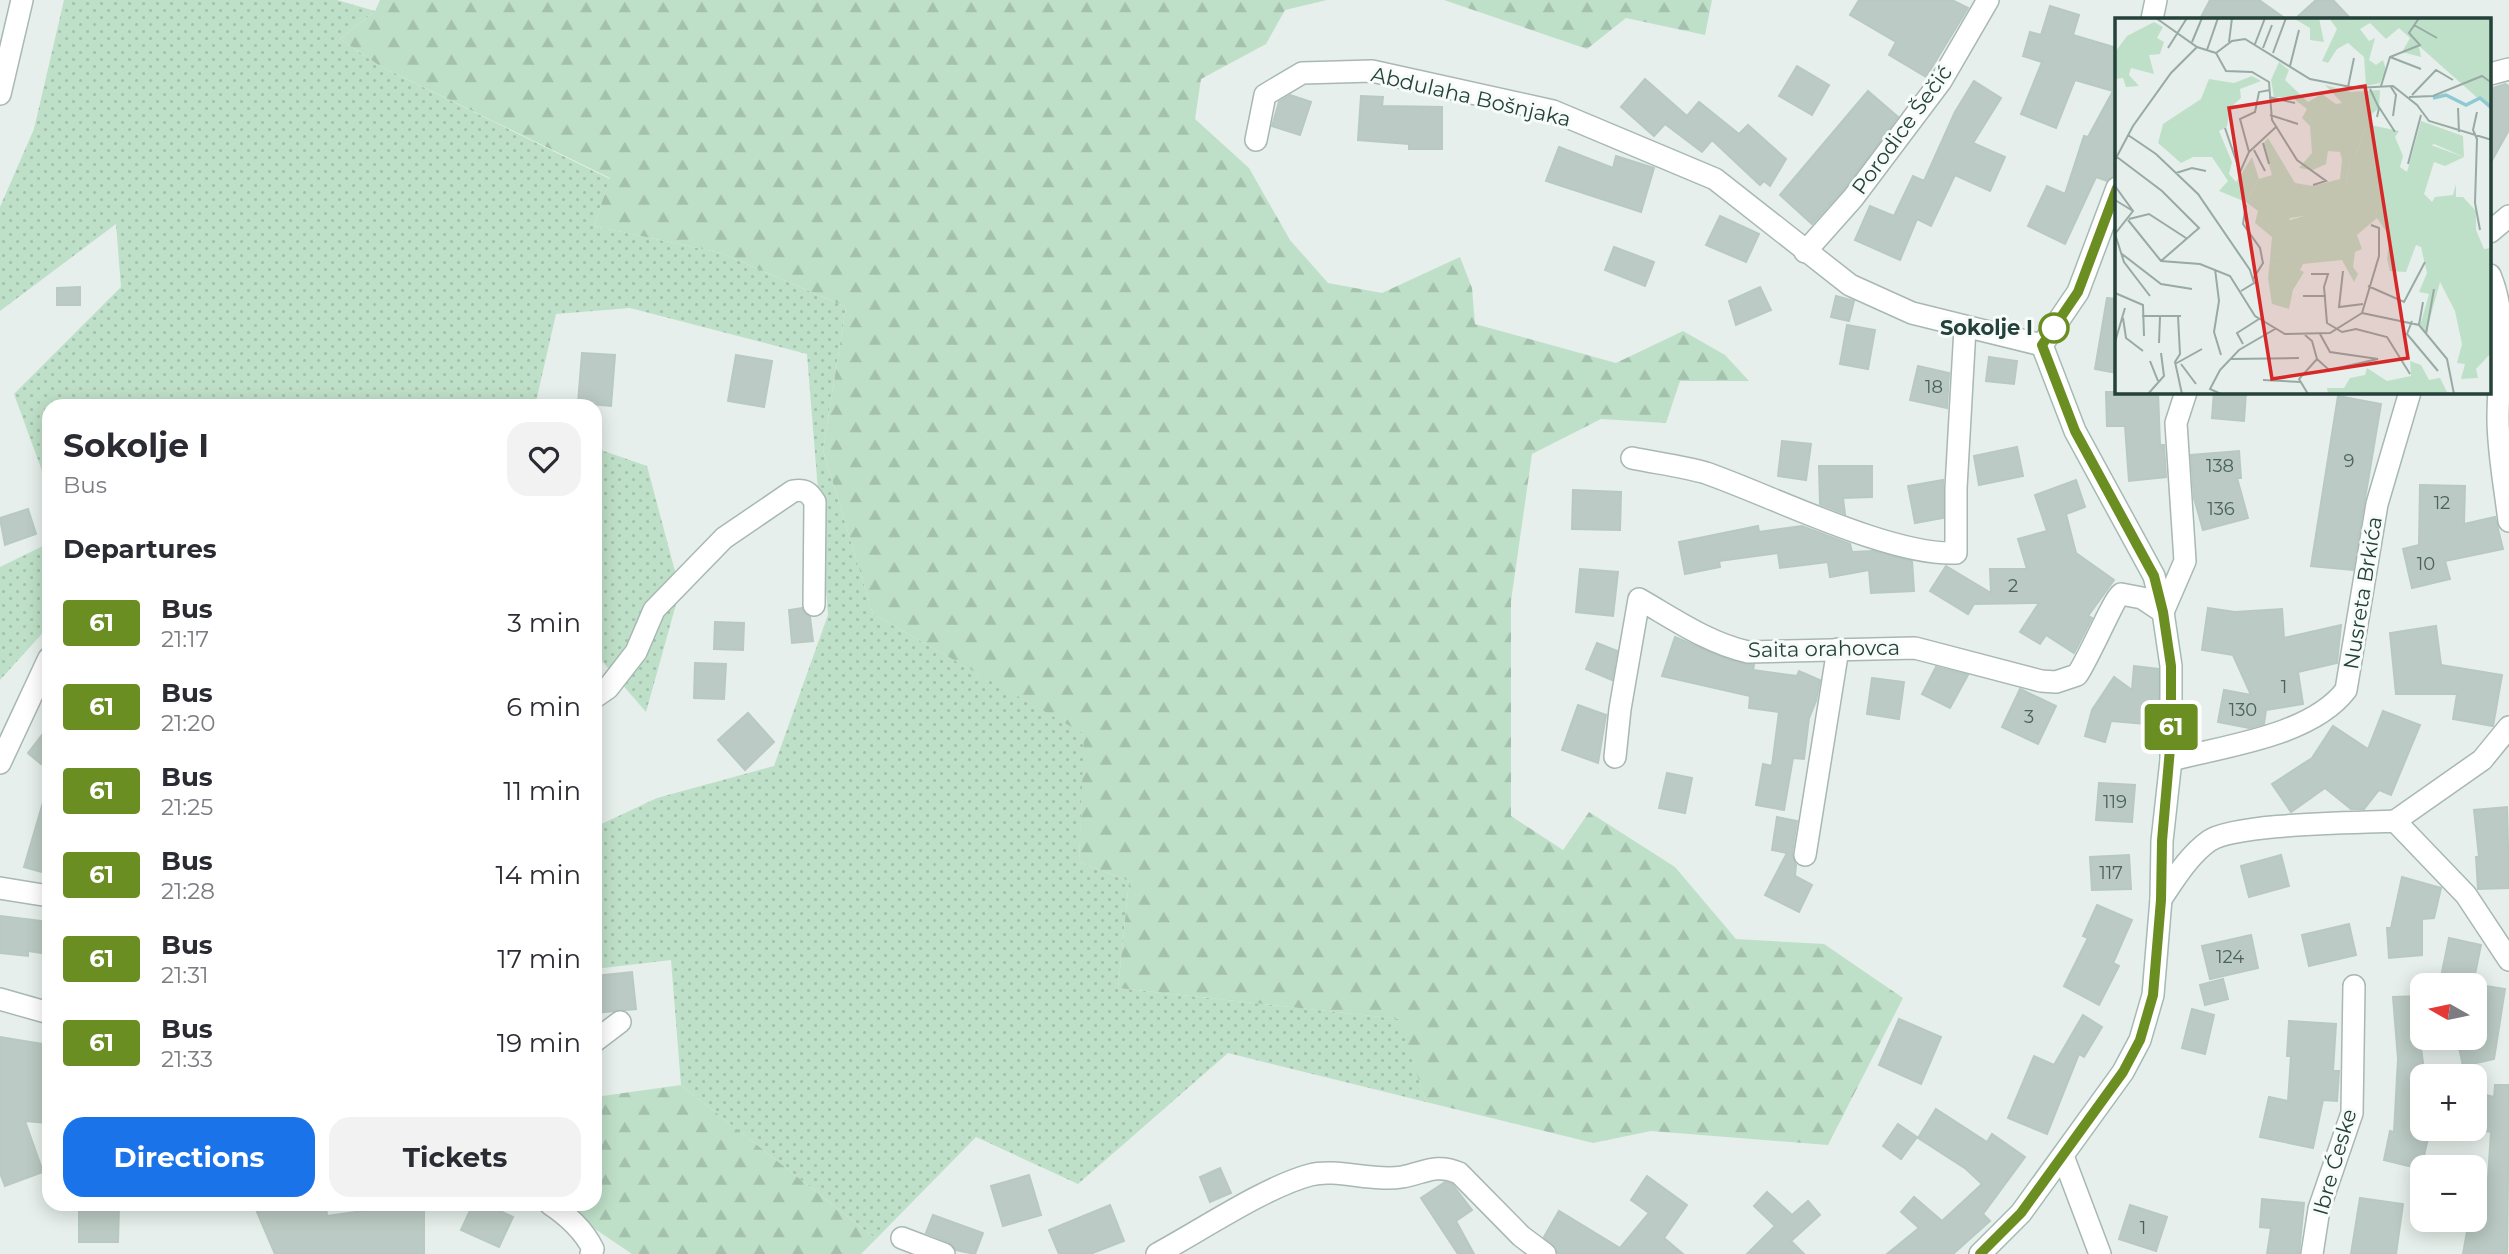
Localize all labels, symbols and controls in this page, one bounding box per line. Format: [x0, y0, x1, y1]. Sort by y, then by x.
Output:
inset map [2115, 18, 2492, 394]
street label: Porodice Šečić [1846, 60, 1957, 199]
street label: Abdulaha Bošnjaka [1369, 61, 1573, 132]
marker: Sokolje I [2039, 313, 2069, 343]
place label: Sokolje I [1940, 315, 2033, 340]
house number: 18 [1925, 376, 1943, 398]
button: heart [507, 422, 581, 496]
text: Sokolje I [63, 425, 209, 465]
house number: 9 [2344, 450, 2355, 472]
house number: 138 [2206, 455, 2234, 477]
text: Bus [63, 471, 107, 499]
house number: 12 [2434, 492, 2450, 514]
house number: 136 [2207, 498, 2235, 520]
street label: Nusreta Brkića [2338, 515, 2387, 671]
text: Departures [63, 533, 217, 565]
house number: 10 [2417, 553, 2435, 575]
house number: 2 [2008, 575, 2018, 597]
text: Bus [161, 593, 213, 625]
text: 3 min [507, 607, 581, 639]
text: 61 [89, 608, 114, 637]
text: 21:17 [161, 625, 209, 653]
street label: Saita orahovca [1748, 635, 1900, 662]
house number: 1 [2281, 676, 2287, 698]
text: Bus [161, 677, 213, 709]
text: 6 min [506, 691, 581, 723]
text: 61 [89, 692, 114, 721]
house number: 130 [2229, 699, 2257, 721]
line badge: 61 [2140, 704, 2202, 750]
house number: 3 [2024, 706, 2034, 728]
text: 21:20 [161, 709, 215, 737]
text: 61 [2159, 712, 2183, 741]
text: Bus [161, 761, 213, 793]
text: 11 min [503, 775, 581, 807]
text: 61 [89, 776, 114, 805]
house number: 119 [2103, 791, 2127, 813]
text: 21:25 [161, 793, 213, 821]
text: Bus [161, 845, 213, 877]
text: 14 min [495, 859, 581, 891]
text: 61 [89, 860, 114, 889]
house number: 117 [2099, 862, 2123, 884]
text: 21:28 [161, 877, 215, 905]
text: Bus [161, 929, 213, 961]
text: 17 min [497, 943, 581, 975]
text: 61 [89, 944, 114, 973]
house number: 124 [2216, 946, 2244, 968]
text: 21:31 [161, 961, 209, 989]
north arrow [2410, 973, 2487, 1050]
map controls [2410, 973, 2487, 1232]
text: Bus [161, 1013, 213, 1045]
text: 19 min [497, 1027, 581, 1059]
text: 61 [89, 1028, 114, 1057]
text: 21:33 [161, 1045, 213, 1073]
button: + [2410, 1064, 2487, 1141]
street label: Ibre Ćeske [2307, 1106, 2362, 1218]
button: Directions [63, 1117, 315, 1197]
button: Tickets [329, 1117, 581, 1197]
button: − [2410, 1155, 2487, 1232]
house number: 1 [2140, 1217, 2146, 1239]

